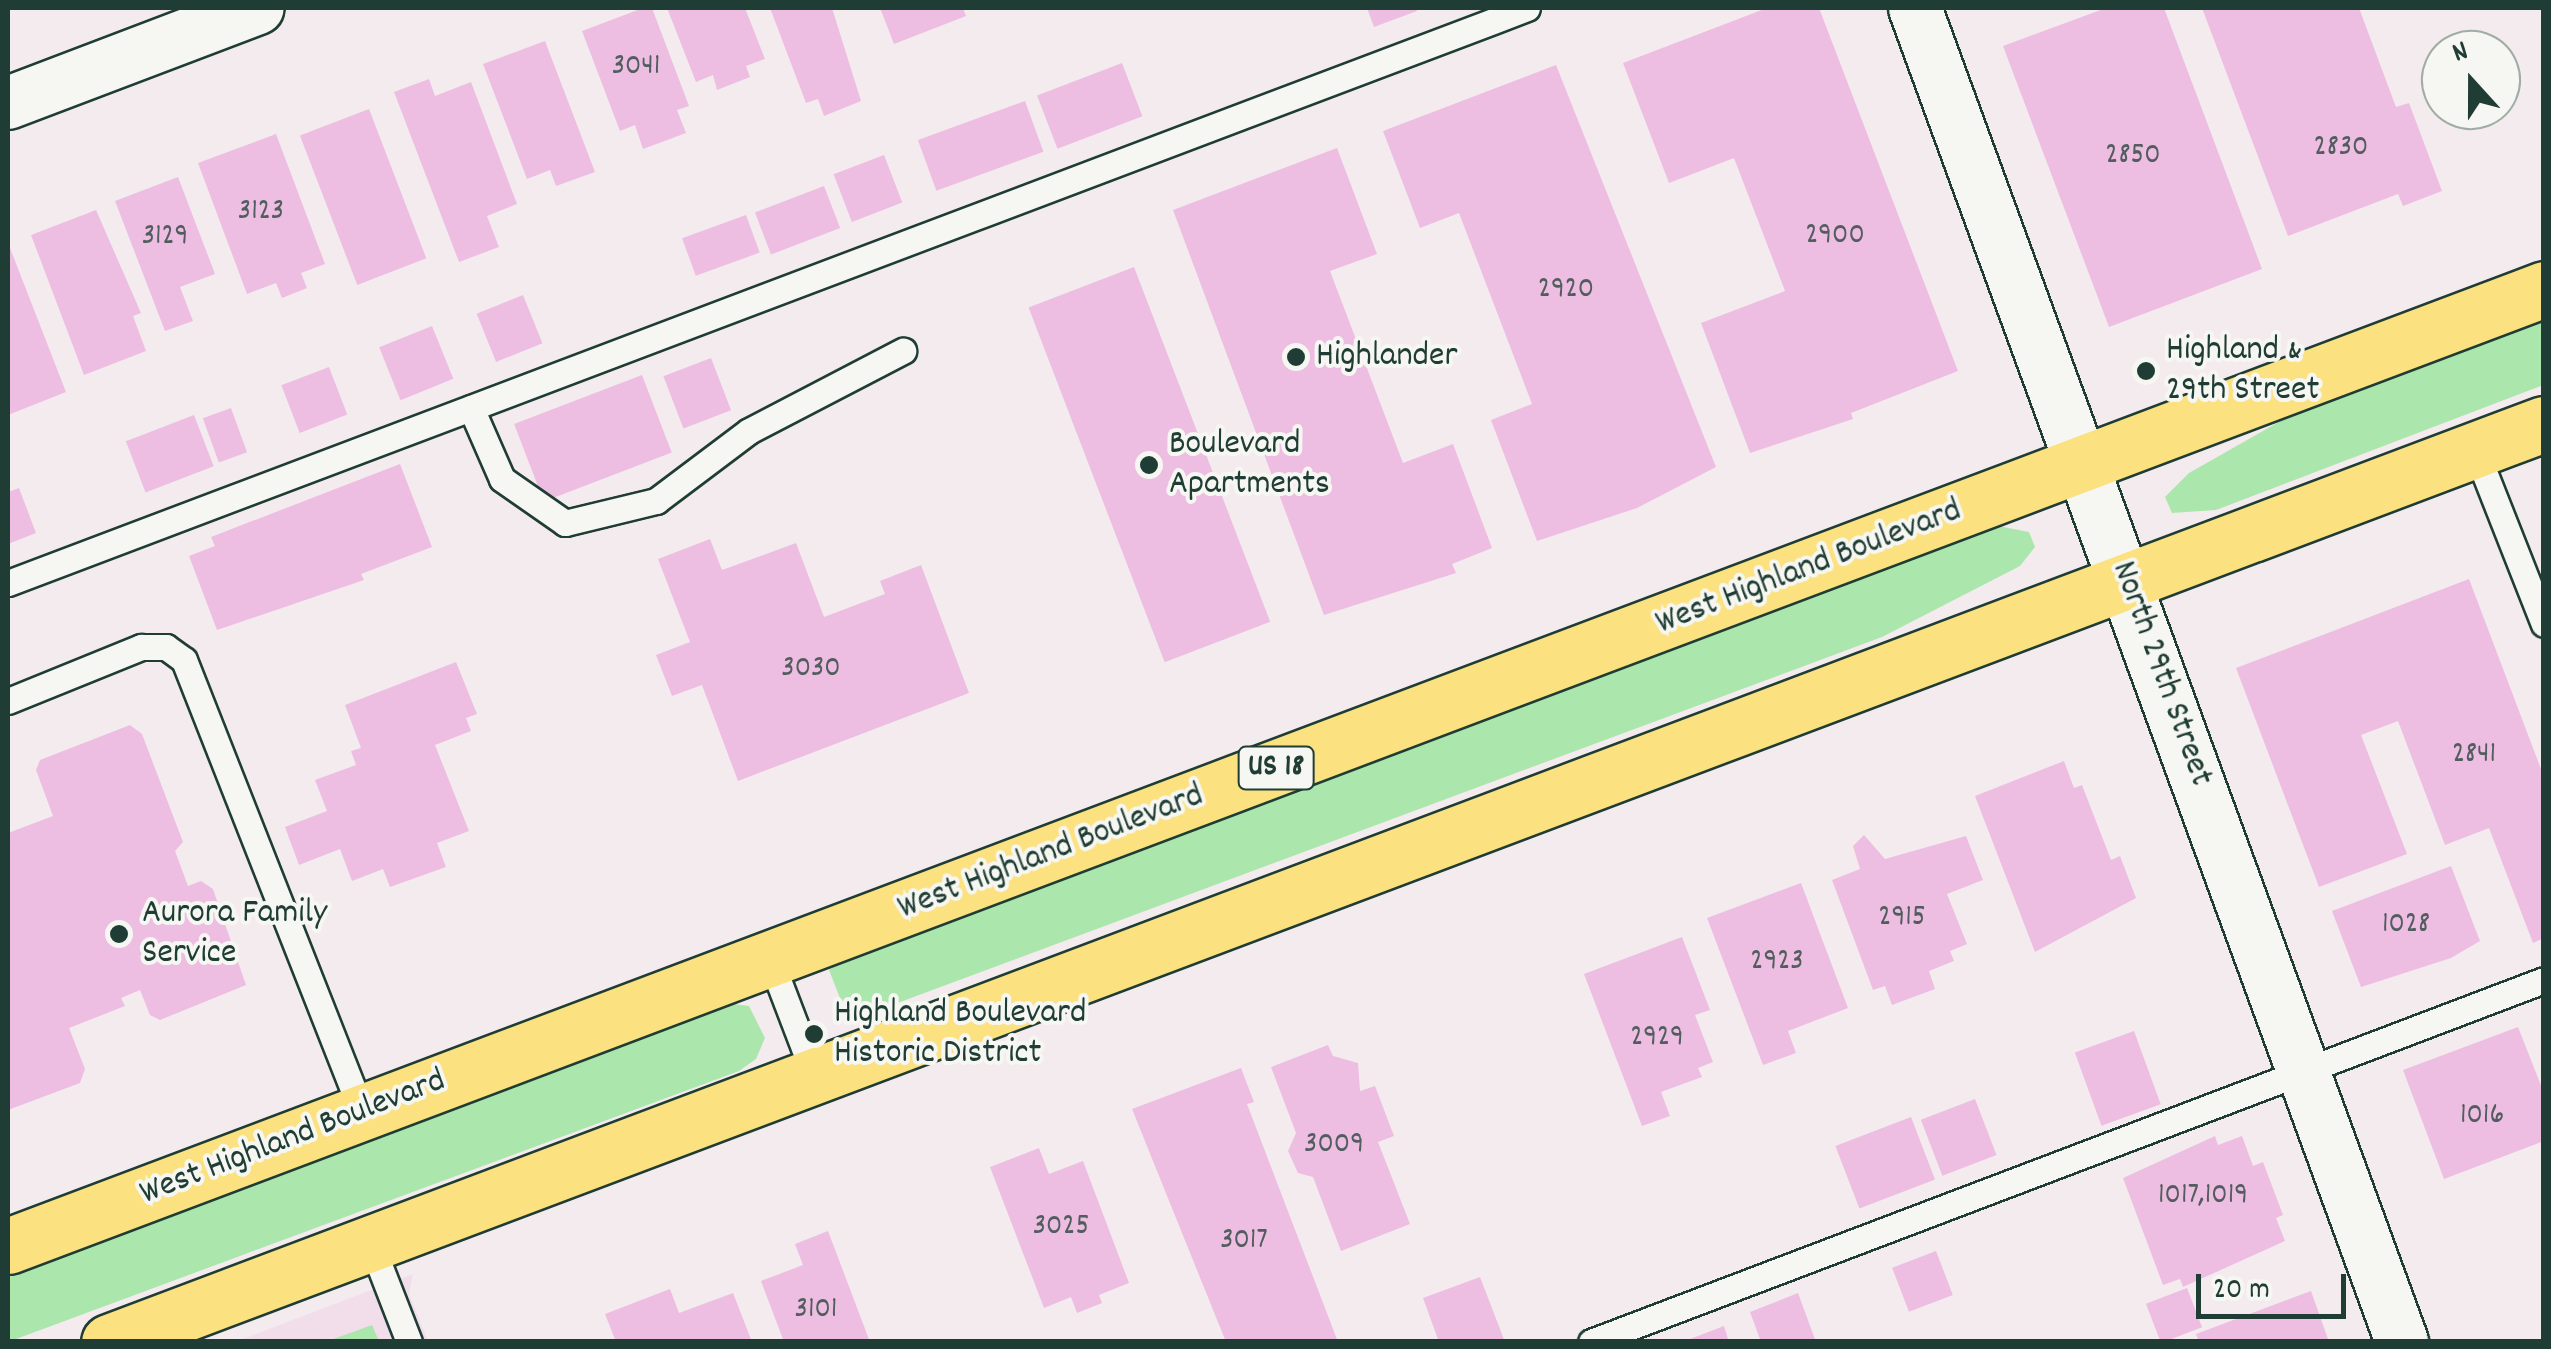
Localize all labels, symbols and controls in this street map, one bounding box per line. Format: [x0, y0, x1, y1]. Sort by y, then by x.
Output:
north arrow [2421, 30, 2521, 130]
text: N [2447, 33, 2475, 75]
house number: 3041 [612, 50, 660, 86]
house number: 2830 [2314, 131, 2368, 167]
house number: 2850 [2105, 139, 2161, 175]
house number: 3123 [238, 195, 284, 231]
house number: 2900 [1805, 219, 1865, 255]
house number: 3129 [142, 220, 188, 256]
house number: 2920 [1538, 273, 1594, 309]
place label: Highland & 29th Street [2166, 330, 2319, 412]
place label: Highlander [1316, 336, 1457, 378]
marker: Highlander [1285, 346, 1307, 368]
marker: Highland & 29th Street [2135, 360, 2157, 382]
place label: Boulevard Apartments [1169, 424, 1330, 506]
marker: Boulevard Apartments [1138, 454, 1160, 476]
street label: West Highland Boulevard [1650, 490, 1968, 646]
street label: North 29th Street [2101, 556, 2221, 792]
house number: 3030 [781, 652, 841, 688]
house number: 2841 [2452, 738, 2496, 774]
road number: US 18 [1236, 741, 1316, 795]
street label: West Highland Boulevard [892, 775, 1210, 931]
place label: Aurora Family Service [142, 893, 327, 975]
house number: 2915 [1878, 901, 1926, 937]
house number: 1028 [2382, 908, 2430, 944]
marker: Aurora Family Service [106, 921, 132, 947]
house number: 2923 [1750, 945, 1804, 981]
place label: Highland Boulevard Historic District [834, 993, 1086, 1075]
house number: 2929 [1630, 1021, 1684, 1057]
marker: Highland Boulevard Historic District [803, 1023, 825, 1045]
street label: West Highland Boulevard [134, 1060, 452, 1216]
house number: 1016 [2460, 1099, 2504, 1135]
house number: 3009 [1304, 1128, 1364, 1164]
house number: 1017,1019 [2158, 1179, 2248, 1215]
house number: 3025 [1033, 1210, 1089, 1246]
house number: 3017 [1220, 1224, 1268, 1260]
scale bar [2201, 1254, 2351, 1316]
text: 20 m [2213, 1270, 2270, 1313]
house number: 3101 [795, 1293, 837, 1329]

